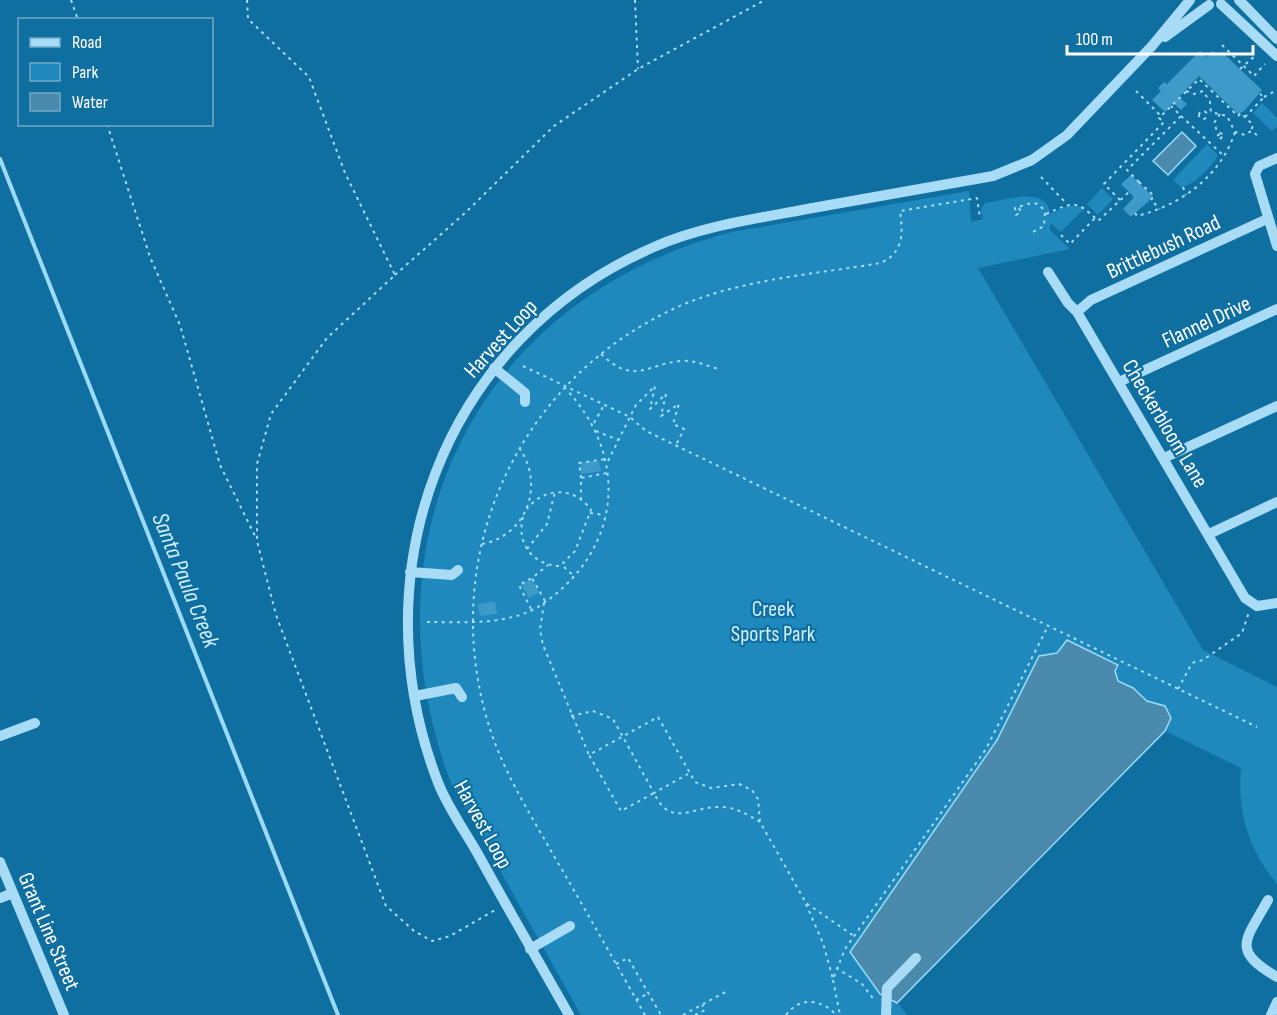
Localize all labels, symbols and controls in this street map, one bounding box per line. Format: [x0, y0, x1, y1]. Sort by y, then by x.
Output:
legend [18, 18, 213, 126]
scale bar [1067, 18, 1253, 56]
text: 100 m [1076, 29, 1113, 50]
text: Road [72, 32, 102, 53]
text: Park [72, 62, 98, 83]
text: Water [72, 92, 108, 113]
street label: Brittlebush Road [1102, 209, 1225, 285]
street label: Flannel Drive [1158, 290, 1255, 355]
street label: Harvest Loop [459, 294, 544, 384]
street label: Checkerbloom Lane [1116, 355, 1214, 493]
water label: Santa Paula Creek [145, 508, 226, 653]
park label: Creek Sports Park [731, 596, 816, 648]
street label: Harvest Loop [447, 776, 518, 874]
street label: Grant Line Street [12, 868, 86, 995]

